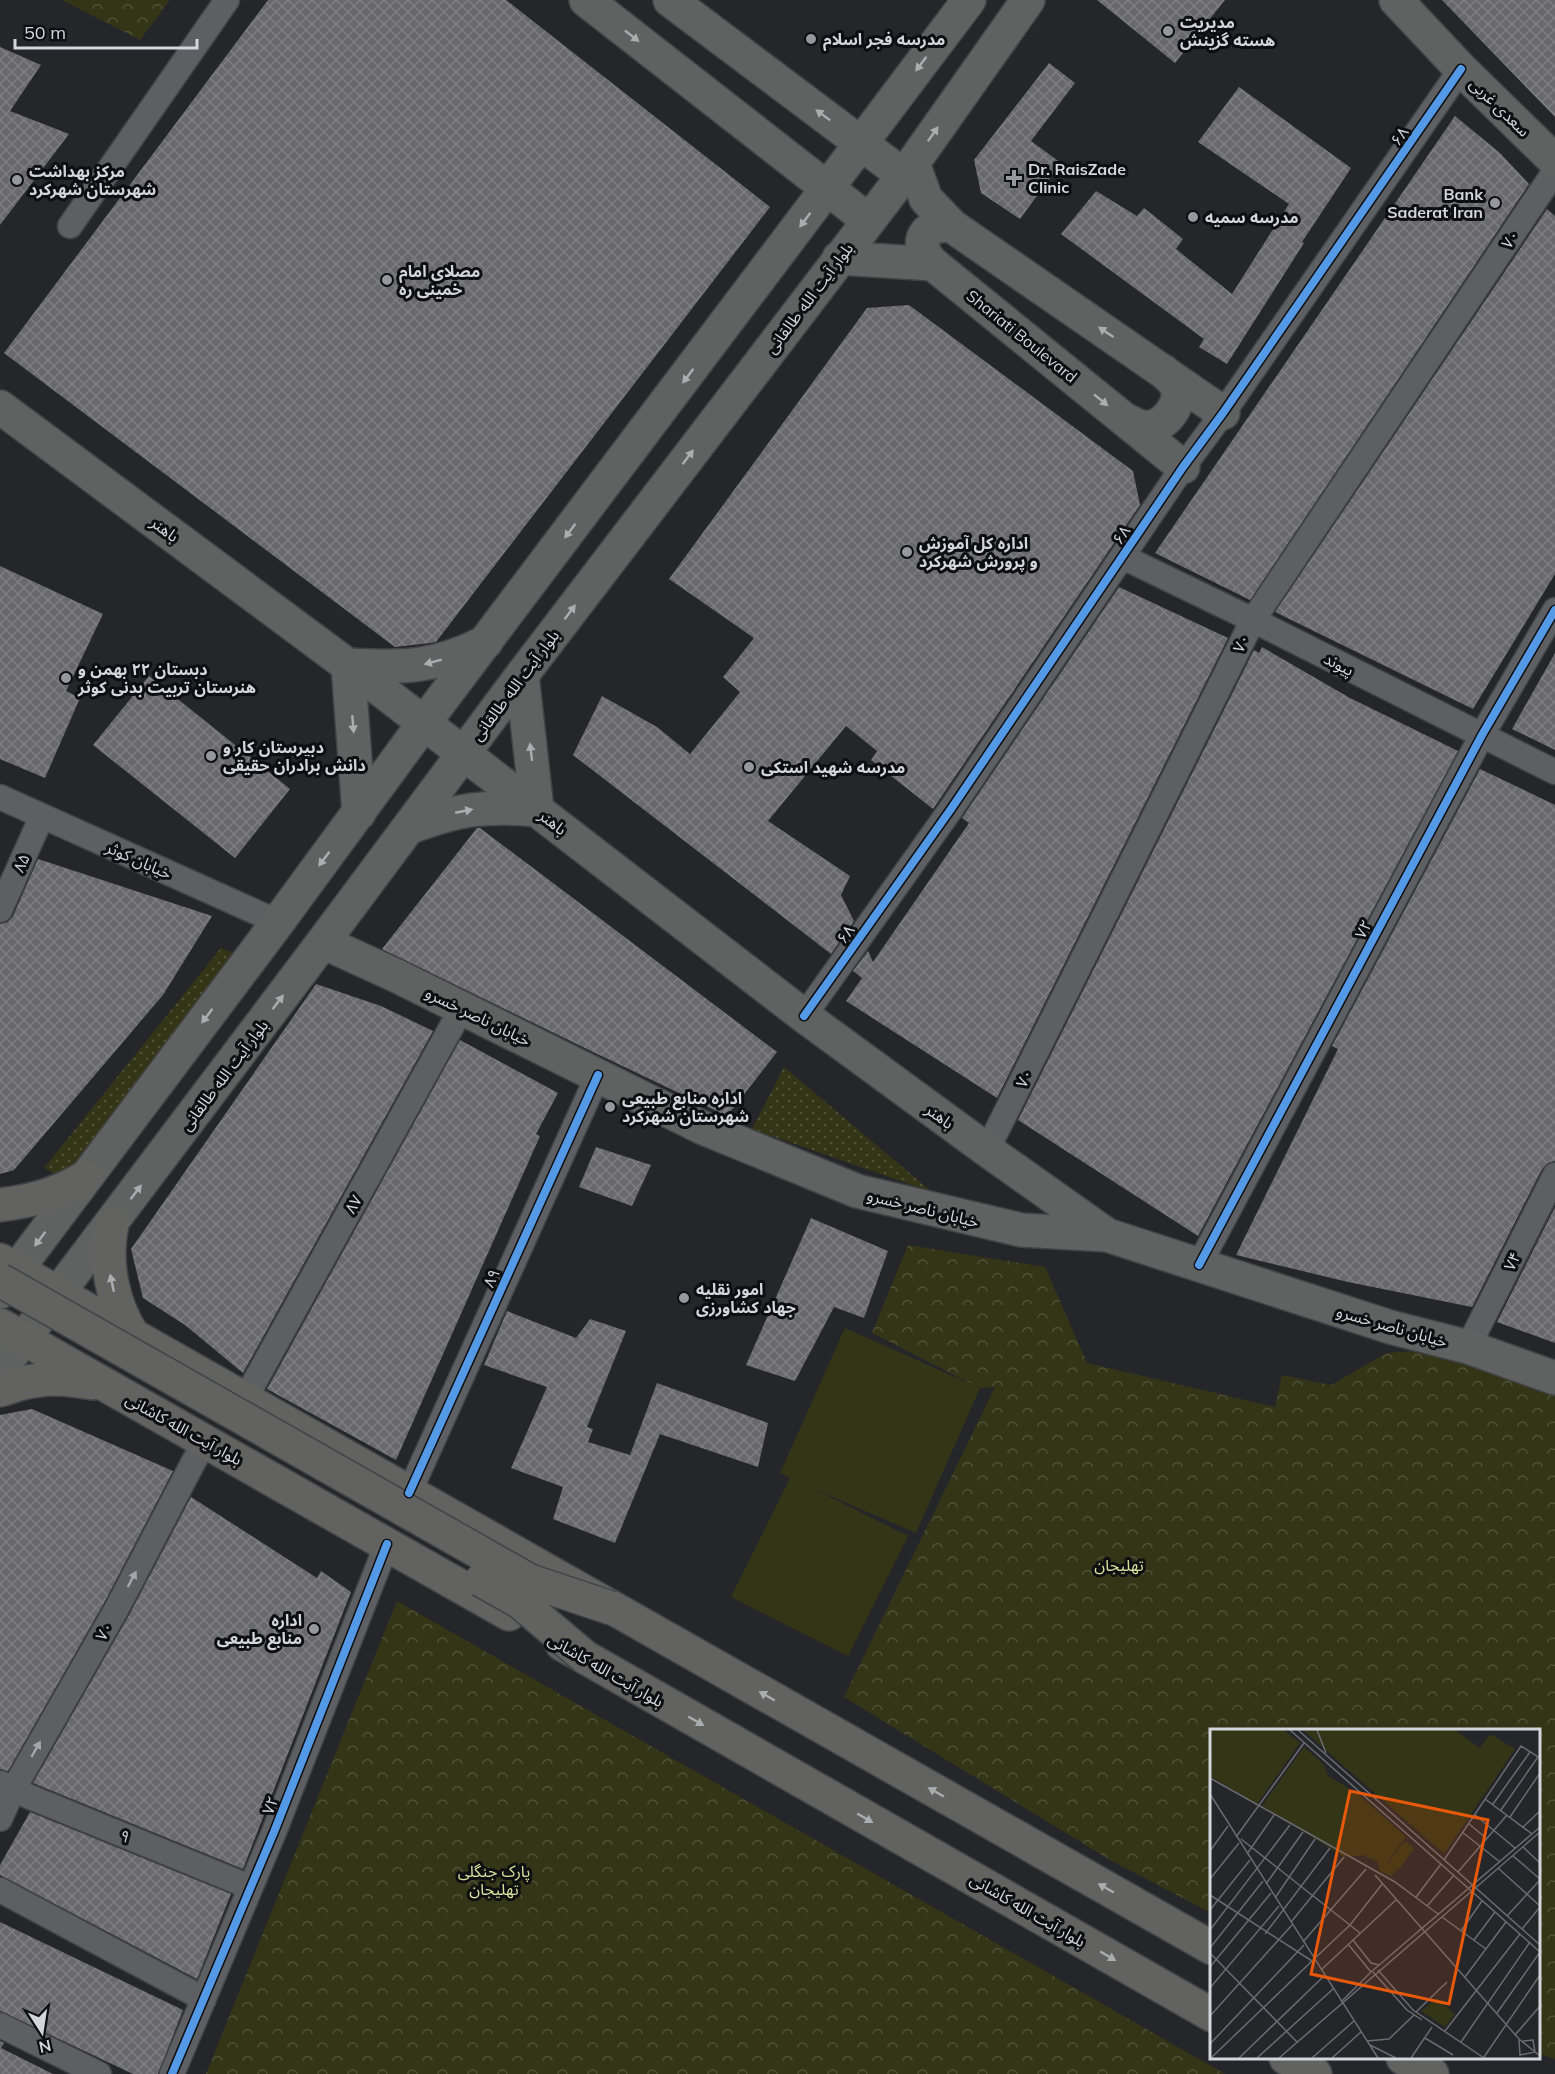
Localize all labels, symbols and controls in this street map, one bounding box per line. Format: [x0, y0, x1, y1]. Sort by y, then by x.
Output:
scale bar [15, 12, 196, 50]
place label: مدیریت هسته گزینش [1180, 12, 1275, 50]
text: 50 m [24, 21, 66, 44]
marker: مدیریت هسته گزینش [1161, 24, 1175, 38]
one-way arrow [625, 29, 640, 41]
place label: مدرسه فجر اسلام [823, 29, 945, 51]
marker: مدرسه فجر اسلام [804, 32, 818, 46]
one-way arrow [916, 56, 928, 71]
street label: سعدی غربی [1466, 74, 1534, 140]
one-way arrow [815, 109, 830, 121]
street label: ۶۸ [1386, 123, 1412, 149]
one-way arrow [927, 127, 939, 143]
place label: Dr. RaisZade Clinic [1028, 159, 1126, 197]
place label: مرکز بهداشت شهرستان شهرکرد [29, 161, 156, 199]
marker: Dr. RaisZade Clinic [1005, 169, 1023, 187]
marker: مرکز بهداشت شهرستان شهرکرد [10, 173, 24, 187]
place label: Bank Saderat Iran [1387, 184, 1484, 222]
marker: Bank Saderat Iran [1488, 196, 1502, 210]
place label: مدرسه سمیه [1205, 207, 1299, 227]
marker: مدرسه سمیه [1186, 210, 1200, 224]
one-way arrow [799, 212, 811, 228]
street label: ۷۰ [1497, 226, 1523, 252]
street label: بلوار آیت الله طالقانی [761, 239, 857, 357]
place label: مصلای امام خمینی ره [399, 261, 480, 299]
marker: مصلای امام خمینی ره [380, 273, 394, 287]
street label: Shariati Boulevard [963, 285, 1081, 387]
one-way arrow [1099, 326, 1115, 338]
one-way arrow [681, 368, 694, 384]
one-way arrow [1094, 393, 1109, 405]
one-way arrow [682, 450, 694, 465]
street label: باهنر [146, 511, 183, 546]
street label: ۶۸ [1108, 522, 1134, 548]
one-way arrow [564, 523, 576, 539]
place label: اداره کل آموزش و پرورش شهرکرد [919, 533, 1038, 572]
marker: اداره کل آموزش و پرورش شهرکرد [900, 545, 914, 559]
one-way arrow [564, 605, 576, 620]
street label: بلوار آیت الله طالقانی [467, 626, 563, 744]
street label: ۷۰ [1228, 630, 1254, 656]
street label: پیوند [1320, 648, 1357, 681]
one-way arrow [424, 658, 442, 667]
place label: دبستان ۲۲ بهمن و هنرستان تربیت بدنی کوثر [77, 659, 256, 697]
marker: دبستان ۲۲ بهمن و هنرستان تربیت بدنی کوثر [59, 671, 73, 685]
one-way arrow [348, 714, 358, 733]
place label: دبیرستان کار و دانش برادران حقیقی [223, 737, 366, 775]
one-way arrow [527, 742, 536, 761]
marker: دبیرستان کار و دانش برادران حقیقی [204, 749, 218, 763]
place label: مدرسه شهید استکی [761, 757, 905, 777]
marker: مدرسه شهید استکی [742, 760, 756, 774]
street label: باهنر [534, 804, 571, 839]
one-way arrow [455, 806, 474, 815]
street label: خیابان کوثر [102, 836, 175, 883]
street label: ۸۵ [8, 851, 34, 875]
one-way arrow [318, 852, 330, 867]
street label: ۷۲ [1350, 916, 1376, 942]
street label: ۶۸ [832, 921, 858, 947]
street label: خیابان ناصر خسرو [422, 982, 534, 1050]
one-way arrow [272, 995, 284, 1010]
one-way arrow [201, 1008, 214, 1024]
street label: بلوار آیت الله طالقانی [176, 1016, 272, 1134]
street label: ۷۰ [1011, 1065, 1037, 1091]
place label: اداره منابع طبیعی شهرستان شهرکرد [622, 1088, 749, 1126]
street label: باهنر [921, 1099, 958, 1133]
marker: اداره منابع طبیعی شهرستان شهرکرد [603, 1100, 617, 1114]
one-way arrow [129, 1184, 141, 1199]
street label: خیابان ناصر خسرو [865, 1184, 981, 1232]
street label: ۸۷ [340, 1191, 366, 1217]
one-way arrow [33, 1231, 46, 1247]
street label: ۷۴ [1499, 1248, 1525, 1274]
street label: ۸۹ [478, 1266, 504, 1290]
one-way arrow [107, 1274, 117, 1292]
place label: امور نقلیه جهاد کشاورزی [696, 1279, 796, 1317]
marker: امور نقلیه جهاد کشاورزی [677, 1291, 691, 1305]
street label: خیابان ناصر خسرو [1334, 1301, 1450, 1351]
street label: بلوار آیت الله کاشانی [122, 1389, 246, 1469]
park label: تهلیجان [1094, 1555, 1144, 1575]
one-way arrow [127, 1570, 137, 1588]
place label: اداره منابع طبیعی [217, 1610, 302, 1651]
street label: ۷۰ [91, 1618, 117, 1644]
marker: اداره منابع طبیعی [307, 1622, 321, 1636]
street label: بلوار آیت الله کاشانی [545, 1629, 667, 1711]
one-way arrow [758, 1691, 775, 1701]
one-way arrow [688, 1716, 704, 1727]
inset map [1210, 1729, 1540, 2059]
one-way arrow [31, 1740, 41, 1757]
one-way arrow [927, 1787, 944, 1797]
street label: ۷۲ [257, 1793, 283, 1817]
one-way arrow [857, 1813, 874, 1823]
street label: ۹ [117, 1825, 133, 1847]
park label: پارک جنگلی تهلیجان [458, 1861, 530, 1899]
street label: بلوار آیت الله کاشانی [967, 1869, 1089, 1951]
one-way arrow [1098, 1883, 1114, 1894]
one-way arrow [1100, 1951, 1117, 1961]
north arrow [12, 2002, 72, 2062]
text: N [37, 2036, 53, 2058]

